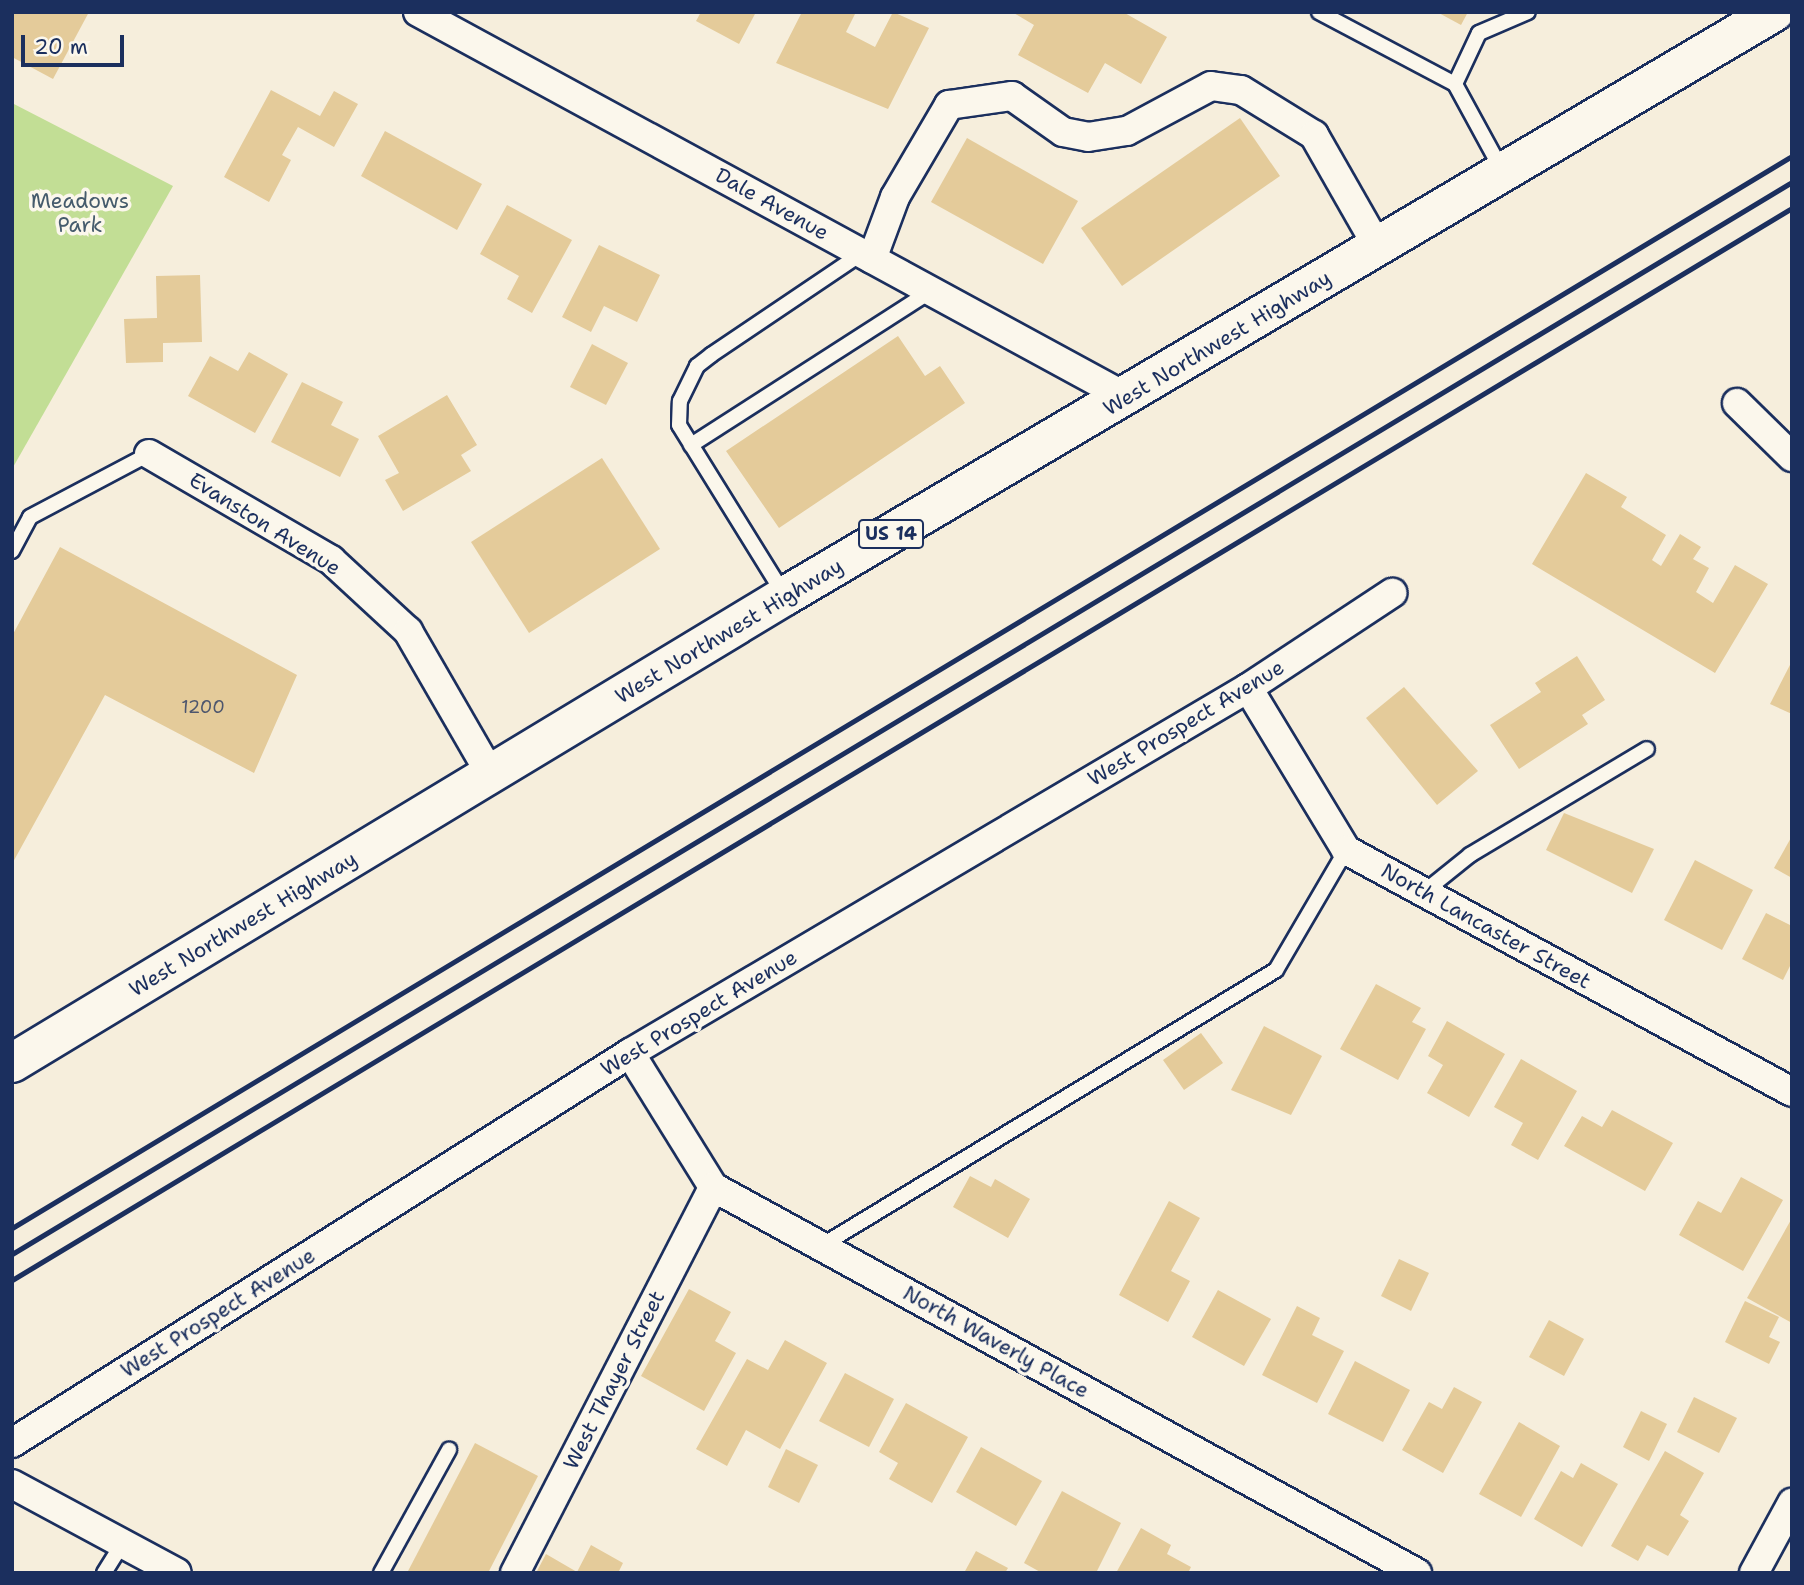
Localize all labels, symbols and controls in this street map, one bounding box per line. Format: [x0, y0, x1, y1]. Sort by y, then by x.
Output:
scale bar [24, 21, 128, 65]
text: 20 m [34, 33, 88, 61]
street label: Dale Avenue [711, 163, 833, 245]
park label: Meadows Park [31, 188, 129, 238]
street label: West Northwest Highway [1099, 265, 1335, 421]
street label: Evanston Avenue [185, 467, 345, 581]
road number: US 14 [858, 519, 924, 550]
street label: West Northwest Highway [611, 553, 847, 709]
street label: West Prospect Avenue [1083, 654, 1289, 792]
house number: 1200 [181, 696, 225, 718]
street label: West Northwest Highway [125, 846, 361, 1002]
street label: North Lancaster Street [1377, 858, 1595, 994]
street label: West Prospect Avenue [596, 944, 802, 1082]
street label: West Prospect Avenue [116, 1243, 320, 1383]
street label: North Waverly Place [899, 1280, 1093, 1404]
street label: West Thayer Street [558, 1286, 670, 1474]

